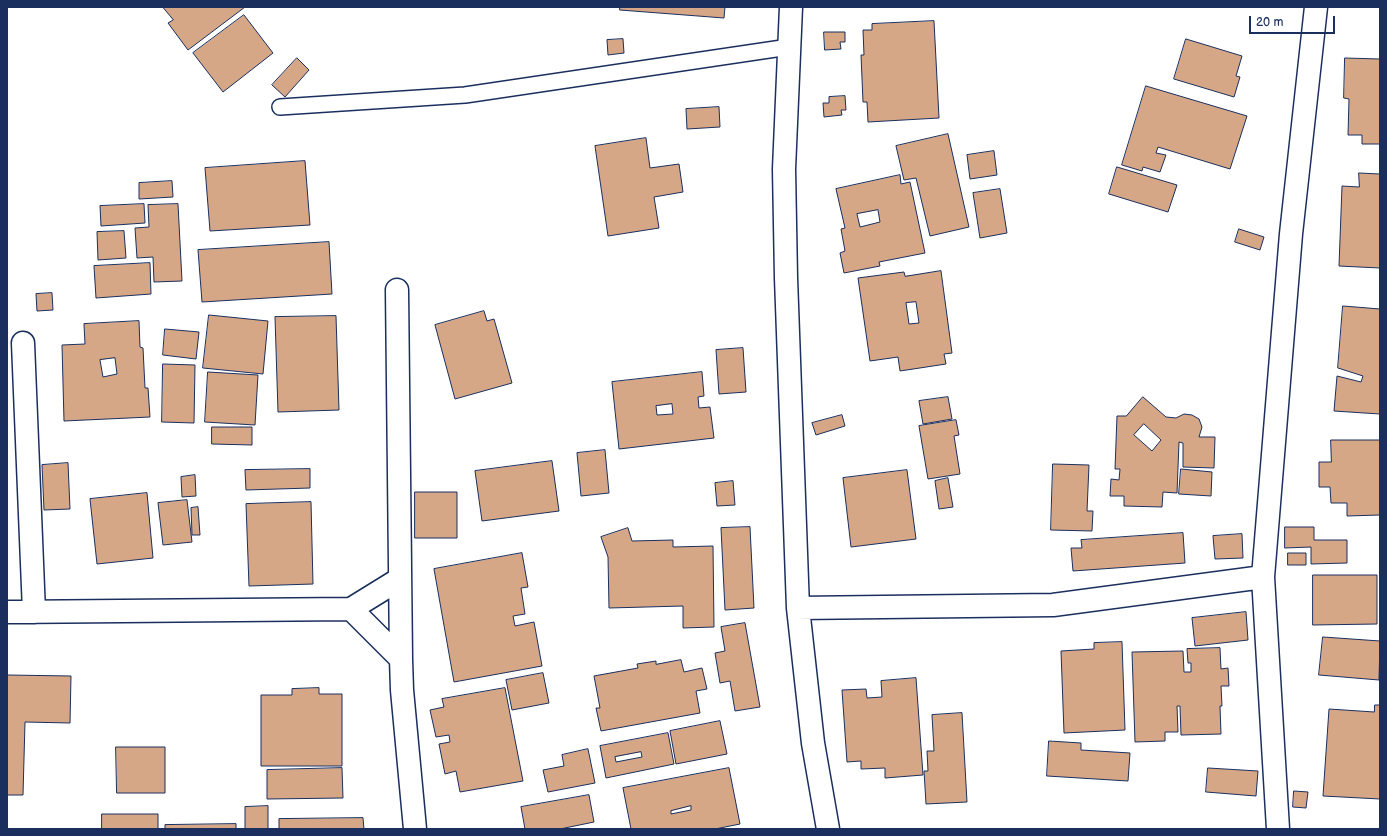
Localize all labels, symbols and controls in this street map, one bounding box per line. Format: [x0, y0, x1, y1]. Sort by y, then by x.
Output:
scale bar [1251, 8, 1337, 34]
text: 20 m [1256, 15, 1283, 30]

